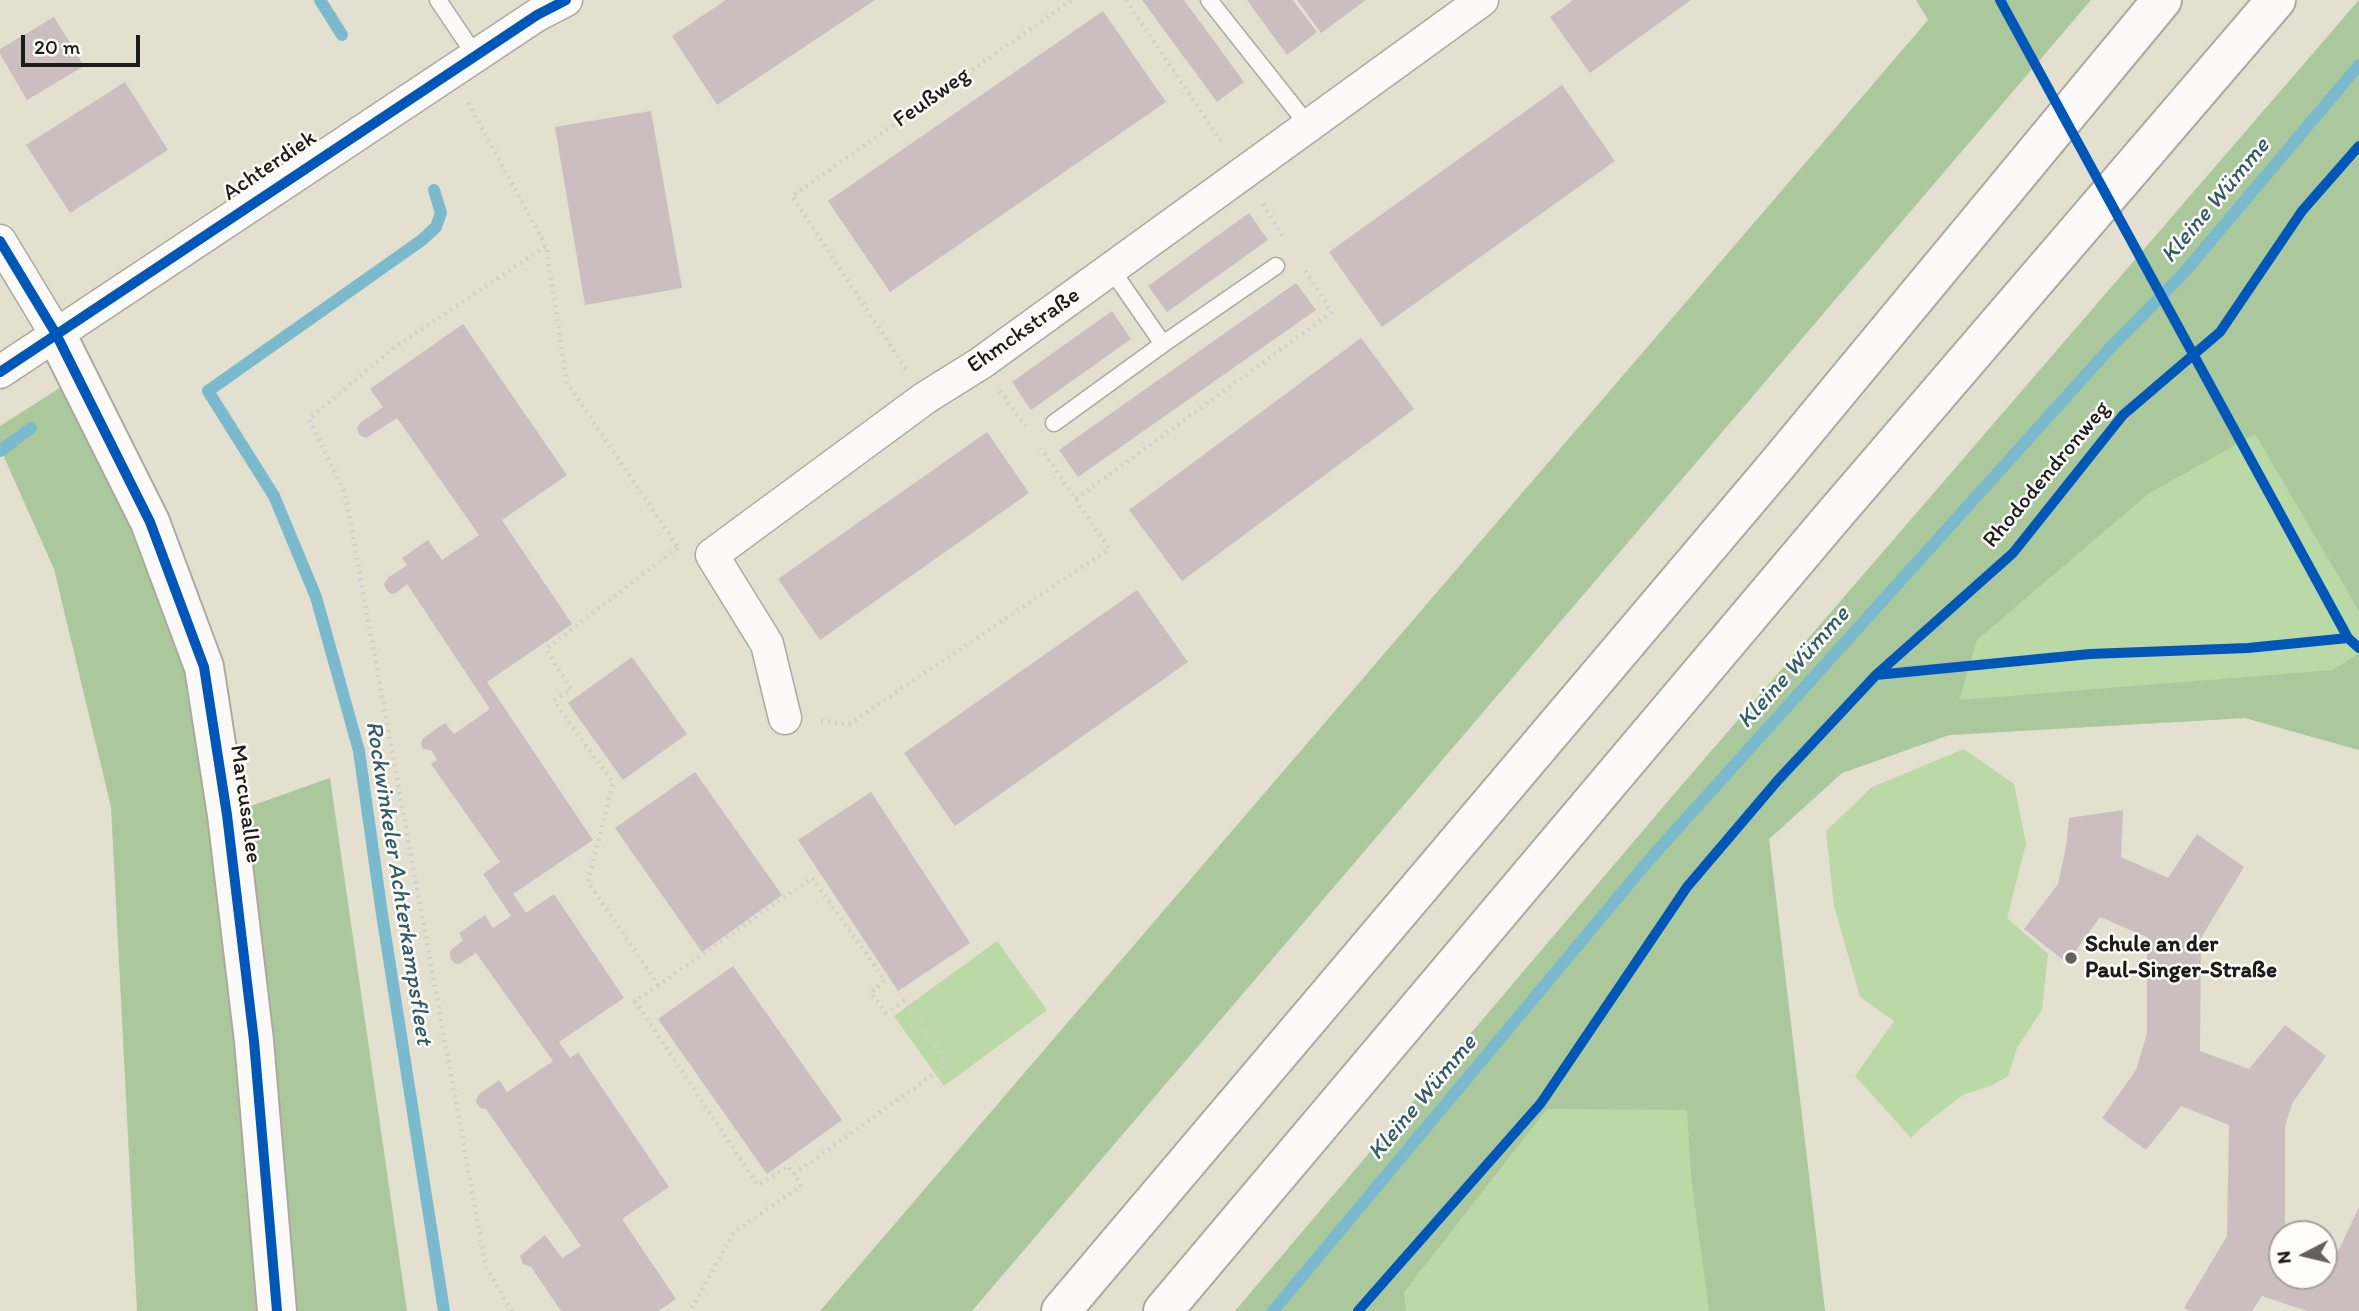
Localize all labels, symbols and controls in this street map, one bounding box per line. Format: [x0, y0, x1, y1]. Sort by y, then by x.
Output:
scale bar [24, 21, 144, 65]
text: 20 m [34, 34, 80, 59]
street label: Feußweg [888, 62, 976, 134]
street label: Achterdiek [218, 125, 322, 207]
water label: Kleine Wümme [2155, 133, 2277, 269]
street label: Ehmckstraße [962, 282, 1086, 380]
street label: Rhododendronweg [1978, 396, 2116, 554]
water label: Kleine Wümme [1732, 601, 1856, 735]
water label: Rockwinkeler Achterkampsfleet [358, 719, 438, 1047]
street label: Marcusallee [223, 743, 267, 865]
place label: Schule an der Paul-Singer-Straße [2085, 931, 2277, 985]
marker: Schule an der Paul-Singer-Straße [2063, 950, 2079, 966]
water label: Kleine Wümme [1362, 1030, 1484, 1166]
north arrow [2268, 1220, 2338, 1290]
text: N [2271, 1250, 2296, 1265]

